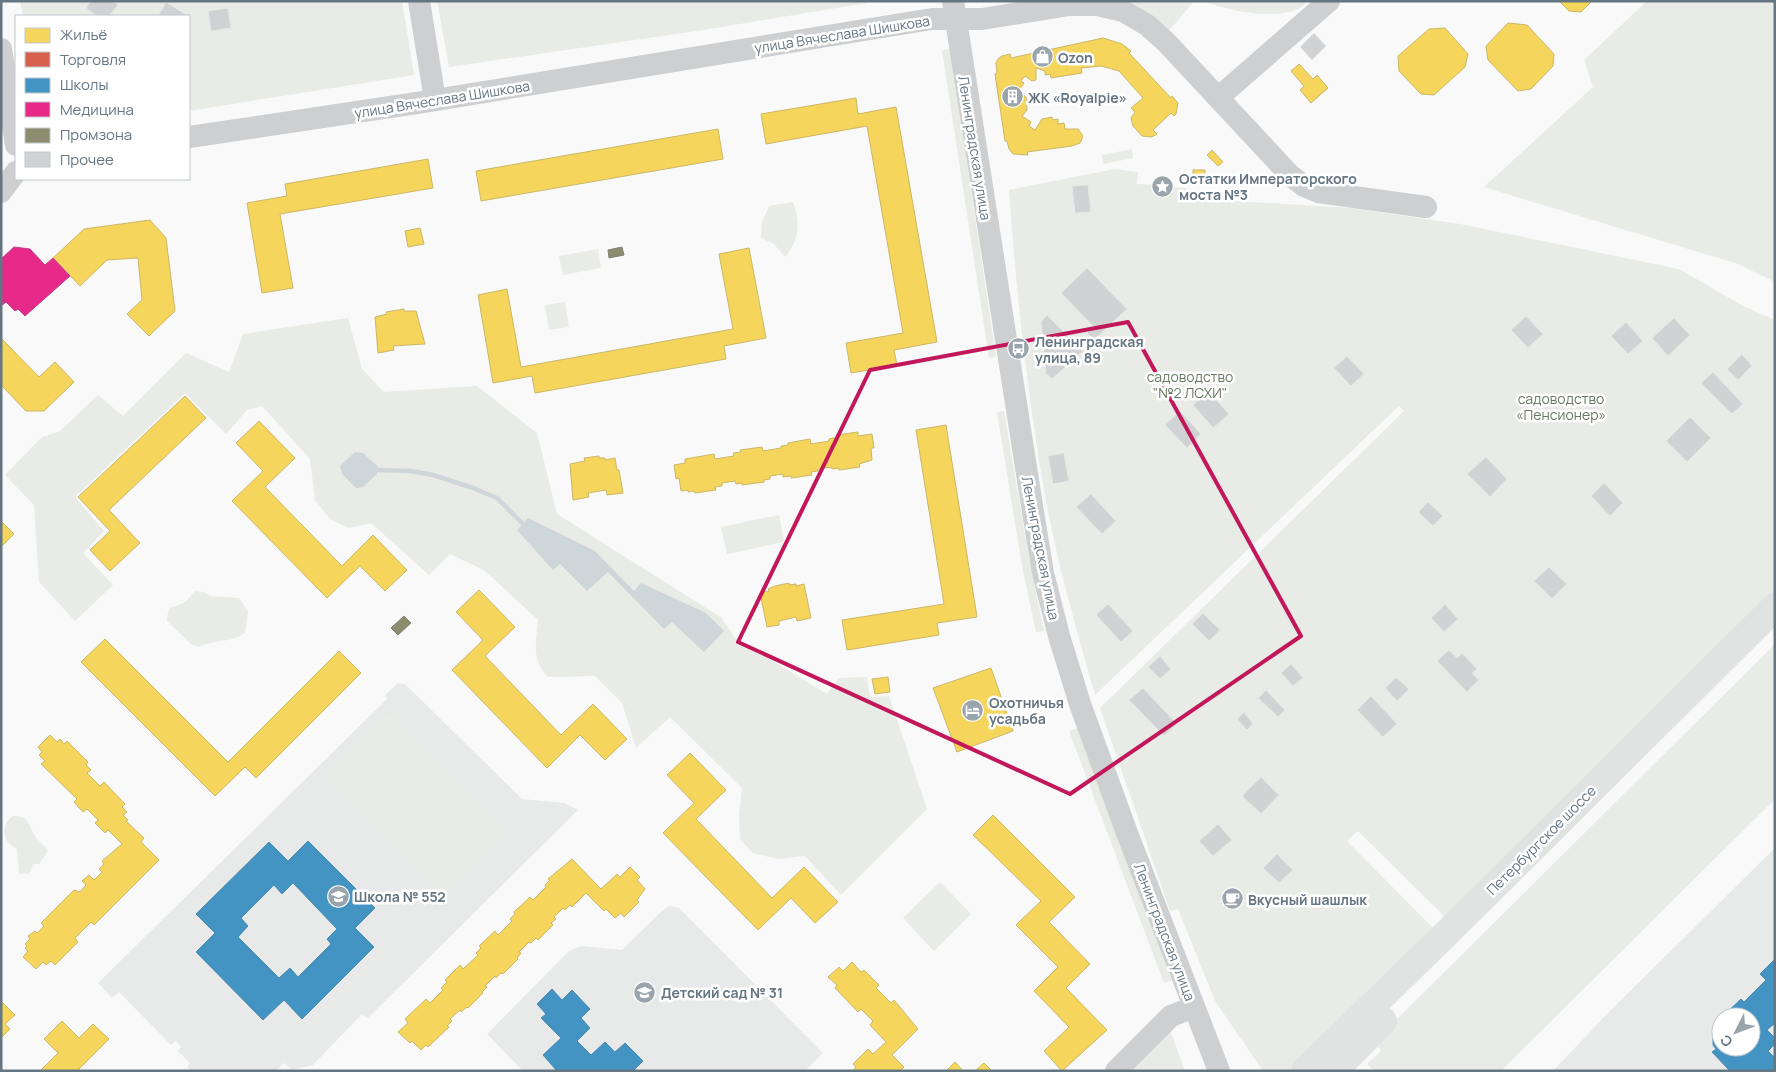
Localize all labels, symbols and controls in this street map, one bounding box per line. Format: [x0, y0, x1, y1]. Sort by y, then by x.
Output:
street label: улица Вячеслава Шишкова [753, 11, 931, 57]
legend [15, 15, 190, 180]
text: Жильё [60, 24, 108, 45]
shop icon: Ozon [1030, 45, 1054, 69]
place label: Ozon [1058, 48, 1093, 67]
text: Торговля [60, 49, 126, 70]
text: Школы [60, 74, 108, 95]
street label: Ленинградская улица [954, 74, 996, 222]
street label: улица Вячеслава Шишкова [353, 76, 531, 122]
building icon: ЖК «Royalpie» [1000, 85, 1024, 109]
place label: ЖК «Royalpie» [1028, 88, 1127, 107]
text: Медицина [60, 99, 134, 120]
text: Промзона [60, 124, 132, 145]
text: Прочее [60, 149, 114, 170]
place label: Остатки Императорского моста №3 [1179, 169, 1357, 204]
place icon: Остатки Императорского моста №3 [1151, 174, 1175, 198]
place label: Ленинградская улица, 89 [1035, 332, 1144, 367]
bus stop icon: Ленинградская улица, 89 [1007, 337, 1031, 361]
park label: садоводство "№2 ЛСХИ" [1147, 367, 1233, 402]
park label: садоводство «Пенсионер» [1516, 389, 1606, 424]
street label: Ленинградская улица [1018, 475, 1064, 621]
place label: Охотничья усадьба [989, 693, 1064, 728]
hotel icon: Охотничья усадьба [961, 698, 985, 722]
street label: Петербургское шоссе [1482, 781, 1600, 899]
street label: Ленинградская улица [1130, 860, 1200, 1004]
school or university icon: Школа № 552 [326, 884, 350, 908]
place label: Школа № 552 [354, 887, 446, 906]
cafe icon: Вкусный шашлык [1220, 887, 1244, 911]
place label: Вкусный шашлык [1248, 890, 1367, 909]
school or university icon: Детский сад № 31 [633, 980, 657, 1004]
place label: Детский сад № 31 [661, 983, 783, 1002]
north arrow [1711, 1007, 1761, 1057]
text: С [1715, 1031, 1736, 1051]

